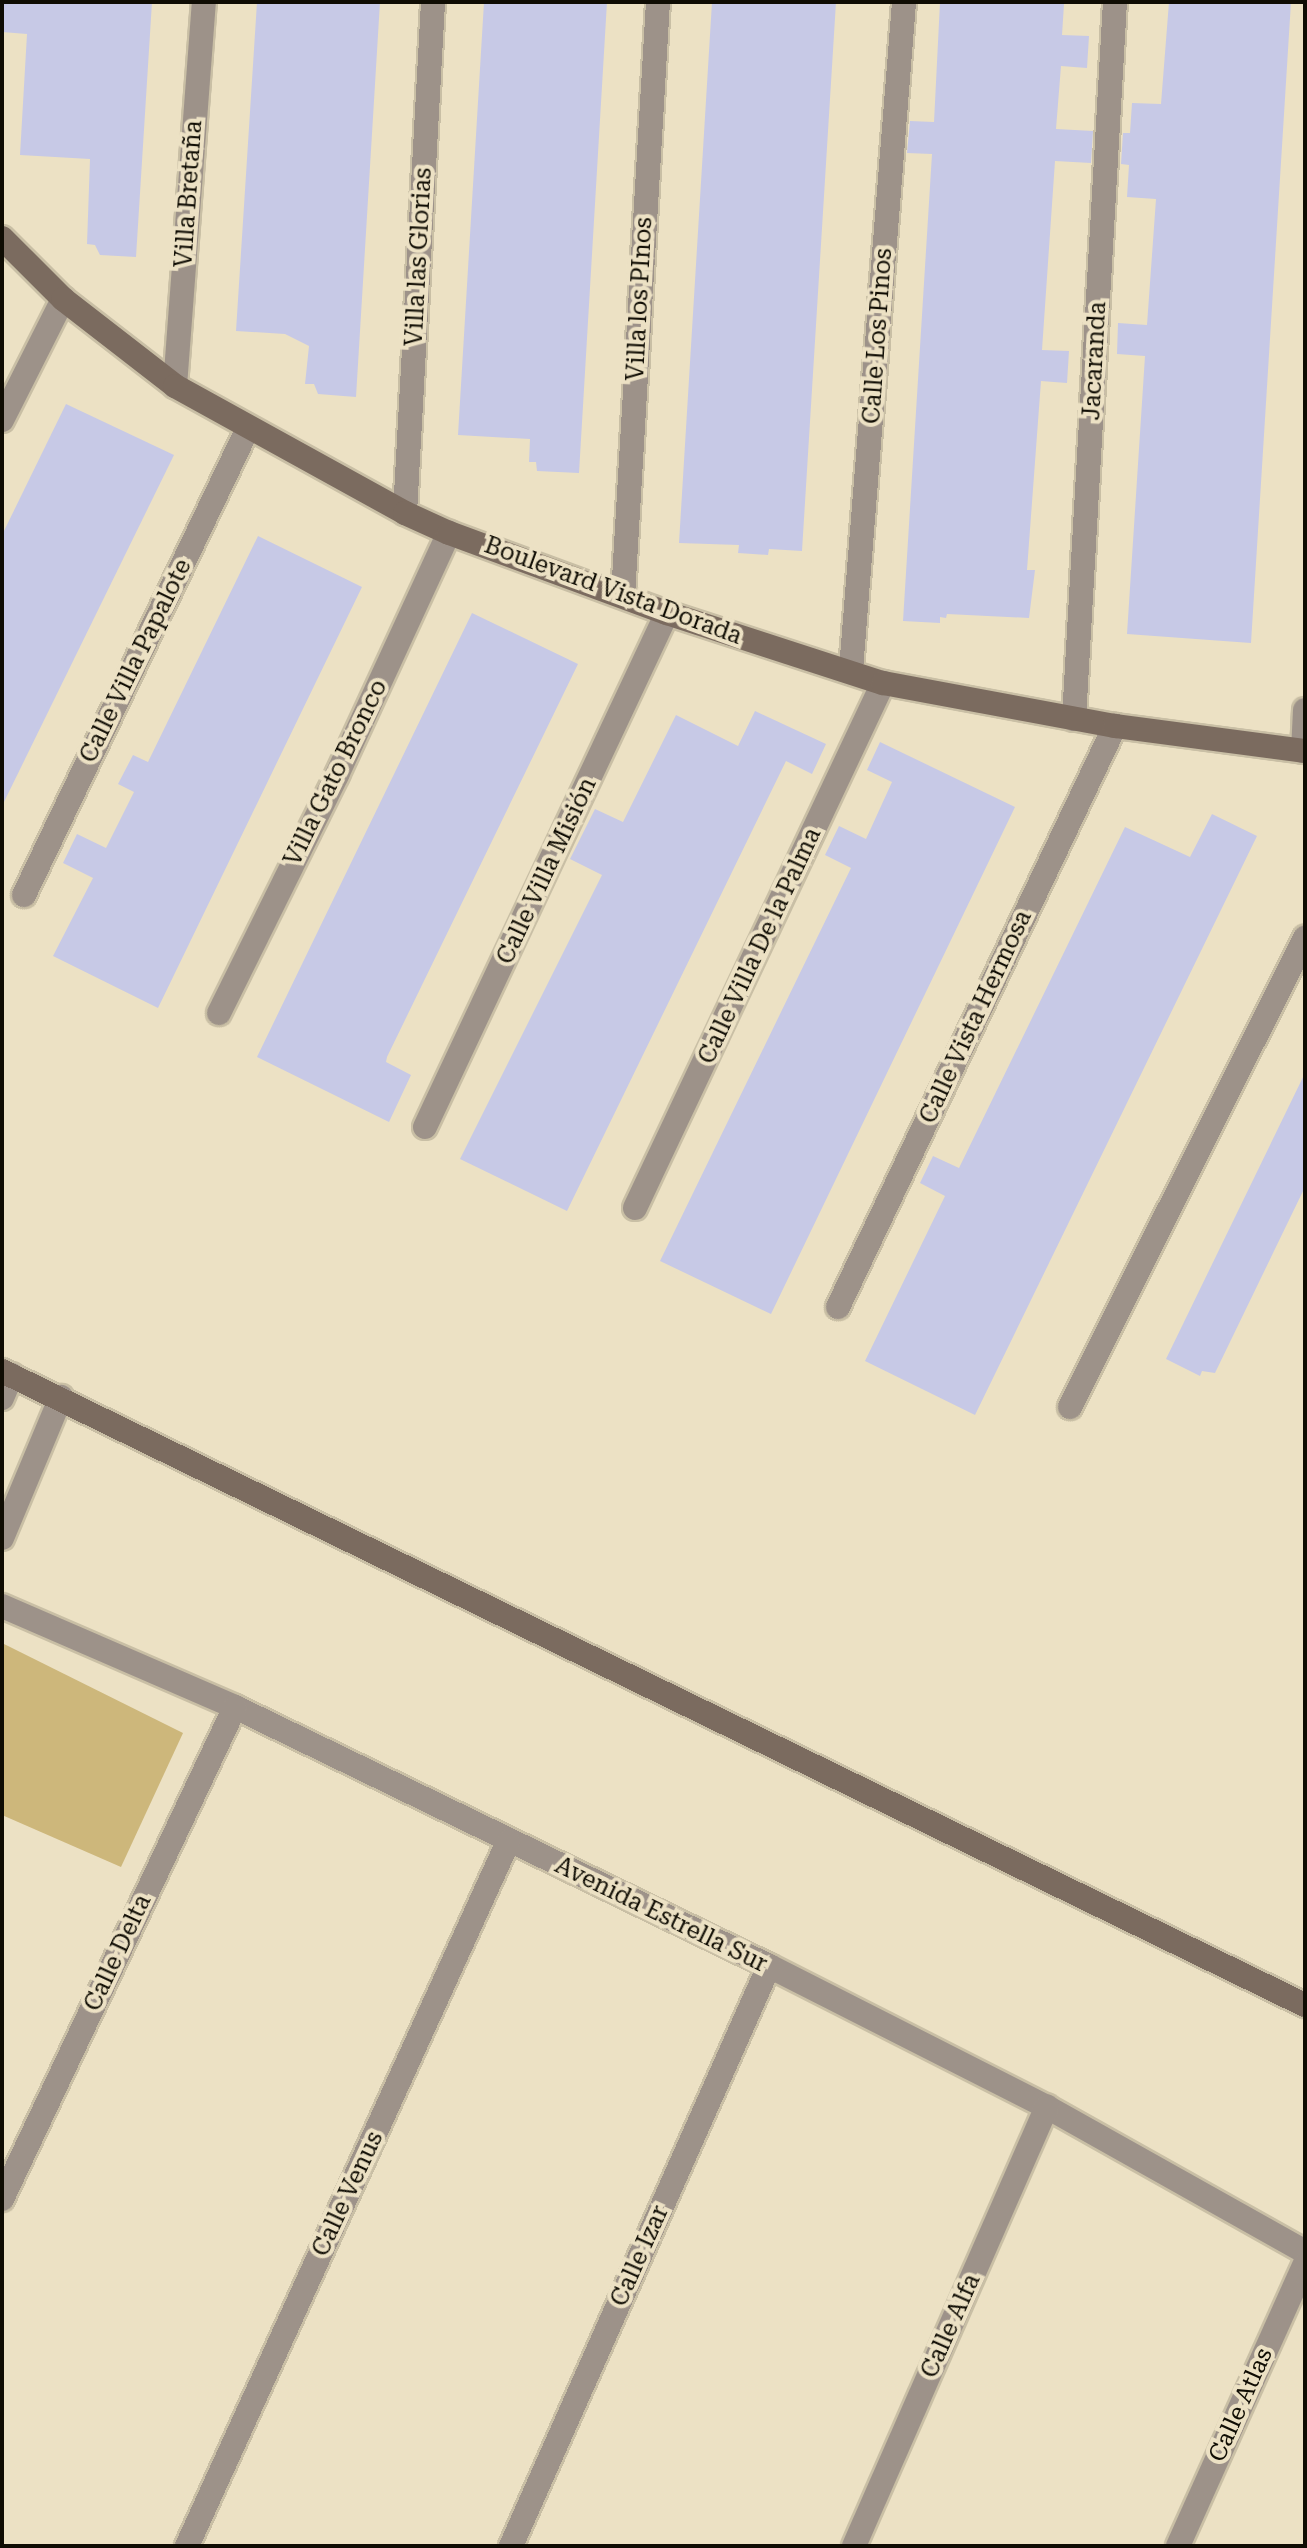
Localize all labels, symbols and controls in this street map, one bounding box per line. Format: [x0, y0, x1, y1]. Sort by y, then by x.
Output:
street label: Villa Bretaña [169, 119, 209, 269]
street label: Villa las Glorias [400, 167, 438, 347]
street label: Villa los PInos [621, 216, 659, 382]
street label: Calle Los Pinos [857, 247, 899, 425]
street label: Jacaranda [1078, 301, 1112, 421]
street label: Boulevard Vista Dorada [480, 531, 746, 651]
street label: Calle Villa Papalote [74, 555, 198, 767]
street label: Villa Gato Bronco [278, 675, 394, 871]
street label: Calle Villa Misión [491, 773, 603, 969]
street label: Calle Villa De la Palma [693, 823, 827, 1069]
street label: Calle Vista Hermosa [914, 906, 1038, 1128]
street label: Avenida Estrella Sur [550, 1851, 772, 1979]
street label: Calle Delta [79, 1890, 157, 2016]
street label: Calle Venus [307, 2127, 389, 2261]
street label: Calle Izar [605, 2201, 675, 2311]
street label: Calle Alfa [915, 2269, 987, 2383]
street label: Calle Atlas [1203, 2344, 1279, 2466]

